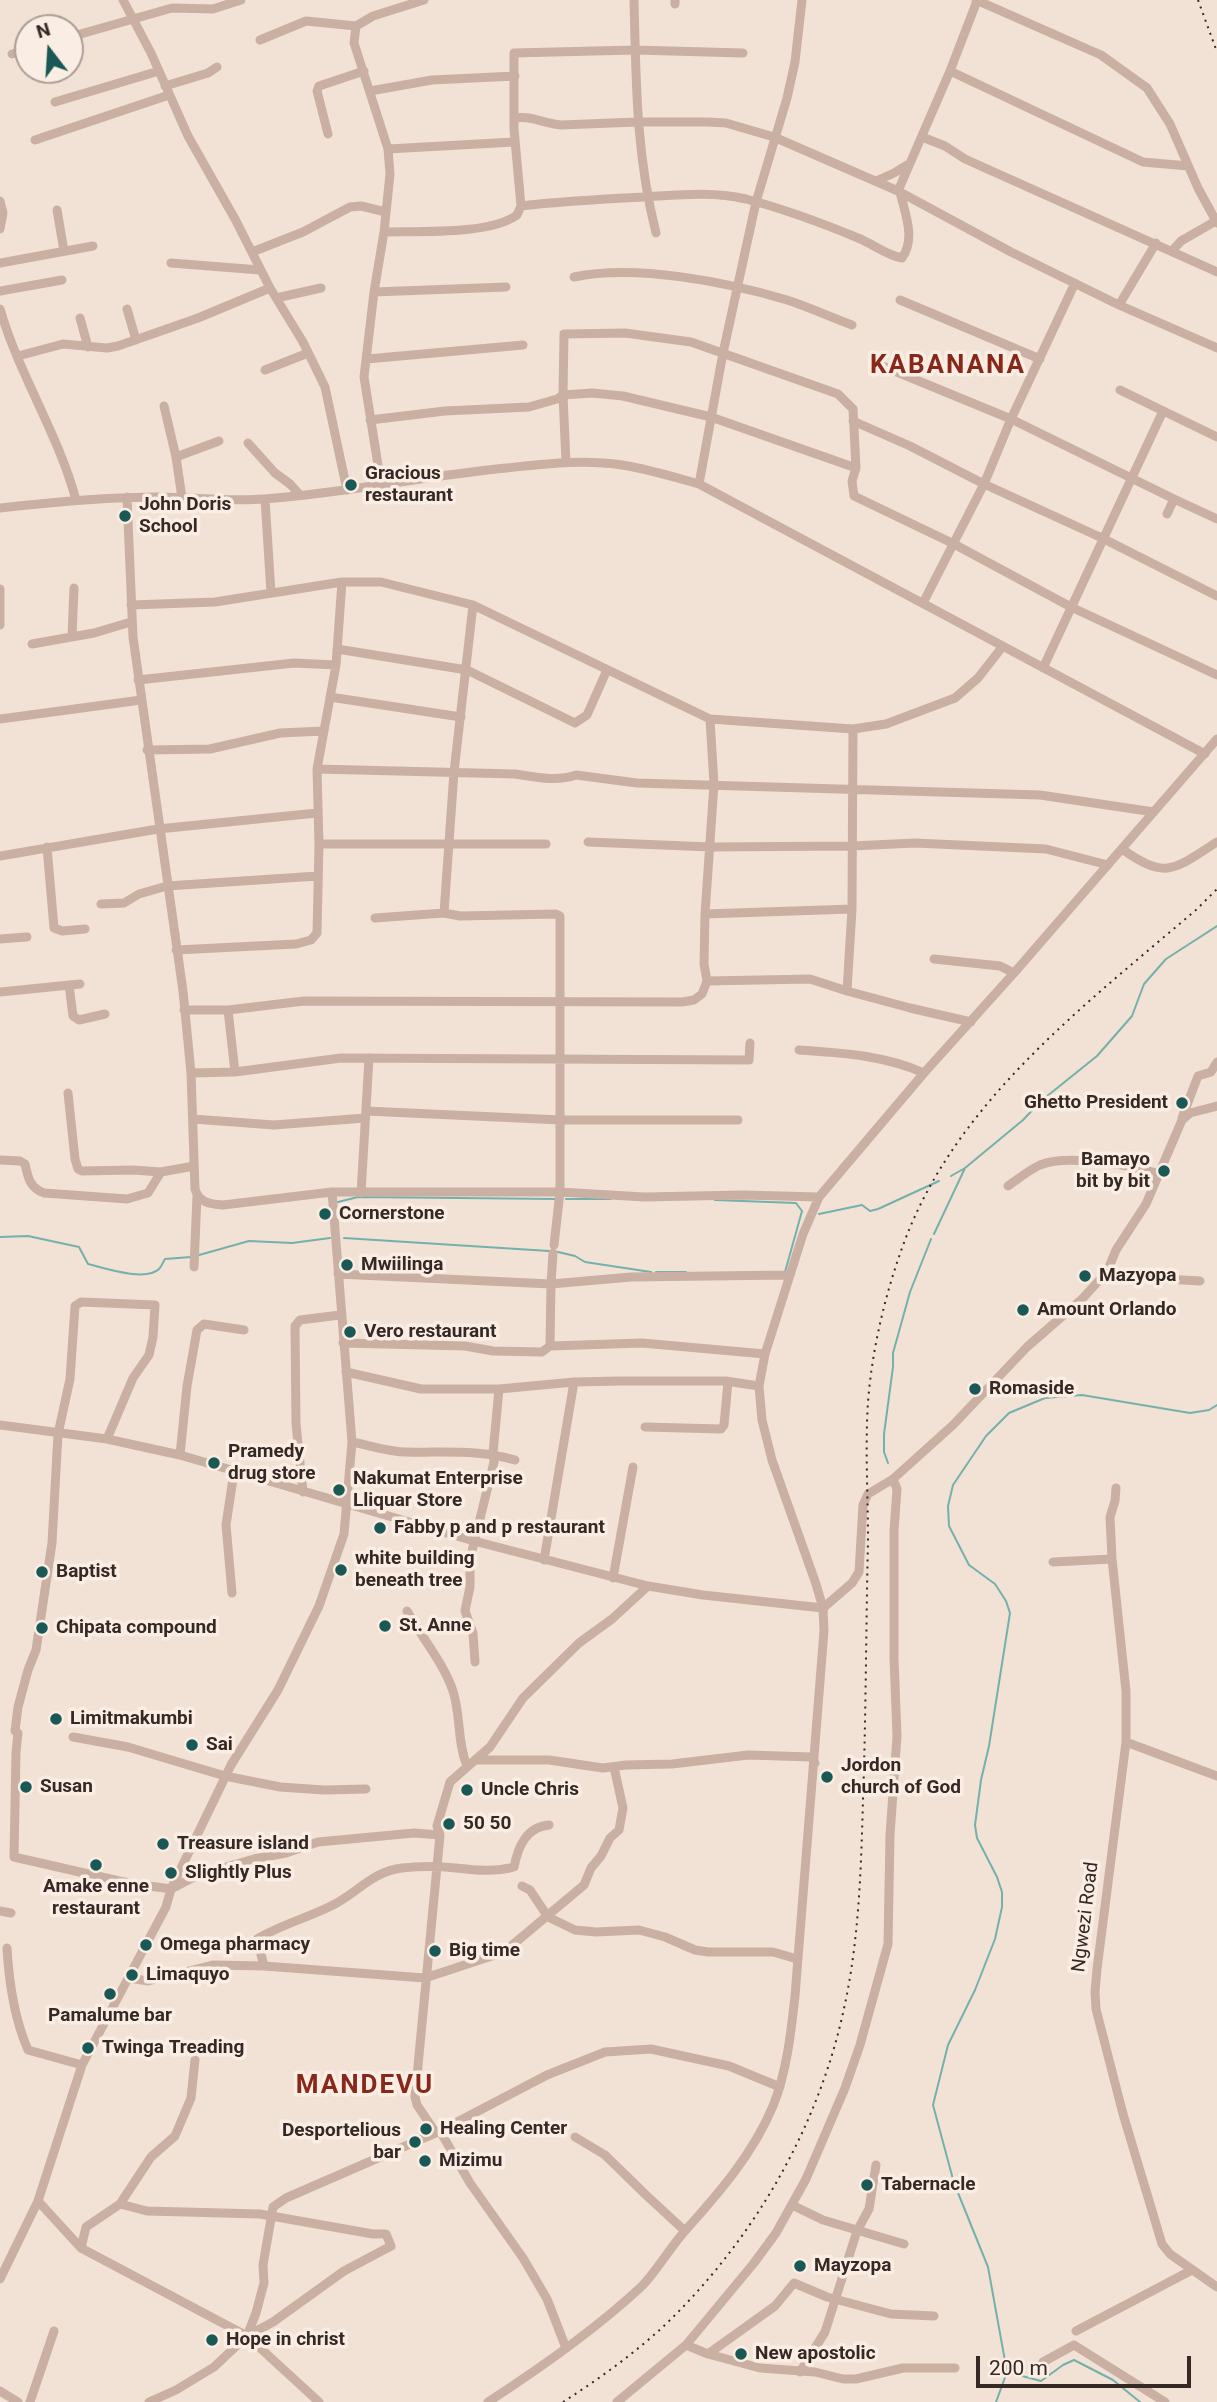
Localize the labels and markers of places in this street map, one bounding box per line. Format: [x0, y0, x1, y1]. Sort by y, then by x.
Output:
place label: Gracious restaurant [365, 463, 453, 507]
marker: Gracious restaurant [343, 477, 359, 493]
place label: John Doris School [139, 494, 231, 538]
marker: John Doris School [117, 508, 133, 524]
place label: Ghetto President [1024, 1092, 1168, 1114]
marker: Ghetto President [1174, 1095, 1190, 1111]
place label: Bamayo bit by bit [1076, 1149, 1150, 1193]
marker: Bamayo bit by bit [1156, 1163, 1172, 1179]
place label: Cornerstone [339, 1203, 445, 1225]
marker: Cornerstone [317, 1206, 333, 1222]
place label: Mwiilinga [361, 1254, 443, 1276]
marker: Mwiilinga [339, 1257, 355, 1273]
place label: Mazyopa [1099, 1265, 1176, 1287]
marker: Mazyopa [1077, 1268, 1093, 1284]
place label: Amount Orlando [1037, 1299, 1176, 1321]
marker: Amount Orlando [1015, 1302, 1031, 1318]
place label: Vero restaurant [364, 1321, 496, 1343]
marker: Vero restaurant [342, 1324, 358, 1340]
place label: Romaside [989, 1378, 1074, 1400]
marker: Romaside [967, 1381, 983, 1397]
place label: Pramedy drug store [228, 1441, 316, 1485]
marker: Pramedy drug store [206, 1455, 222, 1471]
place label: Nakumat Enterprise Lliquar Store [353, 1468, 523, 1512]
marker: Nakumat Enterprise Lliquar Store [331, 1482, 347, 1498]
place label: Fabby p and p restaurant [394, 1517, 605, 1539]
marker: Fabby p and p restaurant [372, 1520, 388, 1536]
place label: white building beneath tree [355, 1548, 475, 1592]
place label: Baptist [56, 1561, 117, 1583]
marker: white building beneath tree [333, 1562, 349, 1578]
marker: Baptist [34, 1564, 50, 1580]
place label: St. Anne [399, 1615, 471, 1637]
place label: Chipata compound [56, 1617, 217, 1639]
marker: St. Anne [377, 1618, 393, 1634]
marker: Chipata compound [34, 1620, 50, 1636]
place label: Limitmakumbi [70, 1708, 193, 1730]
marker: Limitmakumbi [48, 1711, 64, 1727]
place label: Sai [206, 1734, 233, 1756]
marker: Sai [184, 1737, 200, 1753]
place label: Jordon church of God [841, 1755, 961, 1799]
marker: Jordon church of God [819, 1769, 835, 1785]
place label: Susan [40, 1776, 93, 1798]
marker: Susan [18, 1779, 34, 1795]
place label: Uncle Chris [481, 1779, 579, 1801]
marker: Uncle Chris [459, 1782, 475, 1798]
place label: 50 50 [463, 1813, 511, 1835]
marker: 50 50 [441, 1816, 457, 1832]
place label: Treasure island [177, 1833, 309, 1855]
marker: Treasure island [155, 1836, 171, 1852]
marker: Amake enne restaurant [88, 1857, 104, 1873]
place label: Slightly Plus [185, 1862, 292, 1884]
marker: Slightly Plus [163, 1865, 179, 1881]
place label: Amake enne restaurant [43, 1876, 149, 1920]
place label: Omega pharmacy [160, 1934, 310, 1956]
marker: Omega pharmacy [138, 1937, 154, 1953]
place label: Big time [449, 1940, 520, 1962]
marker: Big time [427, 1943, 443, 1959]
place label: Limaquyo [146, 1964, 229, 1986]
marker: Limaquyo [124, 1967, 140, 1983]
marker: Pamalume bar [102, 1986, 118, 2002]
place label: Pamalume bar [48, 2005, 172, 2027]
place label: Twinga Treading [102, 2037, 244, 2059]
marker: Twinga Treading [80, 2040, 96, 2056]
place label: Healing Center [440, 2118, 567, 2140]
place label: Desportelious bar [282, 2120, 401, 2164]
marker: Healing Center [418, 2121, 434, 2137]
marker: Desportelious bar [407, 2134, 423, 2150]
place label: Mizimu [439, 2150, 502, 2172]
marker: Mizimu [417, 2153, 433, 2169]
place label: Tabernacle [881, 2174, 975, 2196]
marker: Tabernacle [859, 2177, 875, 2193]
place label: Mayzopa [814, 2255, 891, 2277]
marker: Mayzopa [792, 2258, 808, 2274]
place label: Hope in christ [226, 2329, 345, 2351]
marker: Hope in christ [204, 2332, 220, 2348]
place label: New apostolic [755, 2343, 876, 2365]
marker: New apostolic [733, 2346, 749, 2362]

